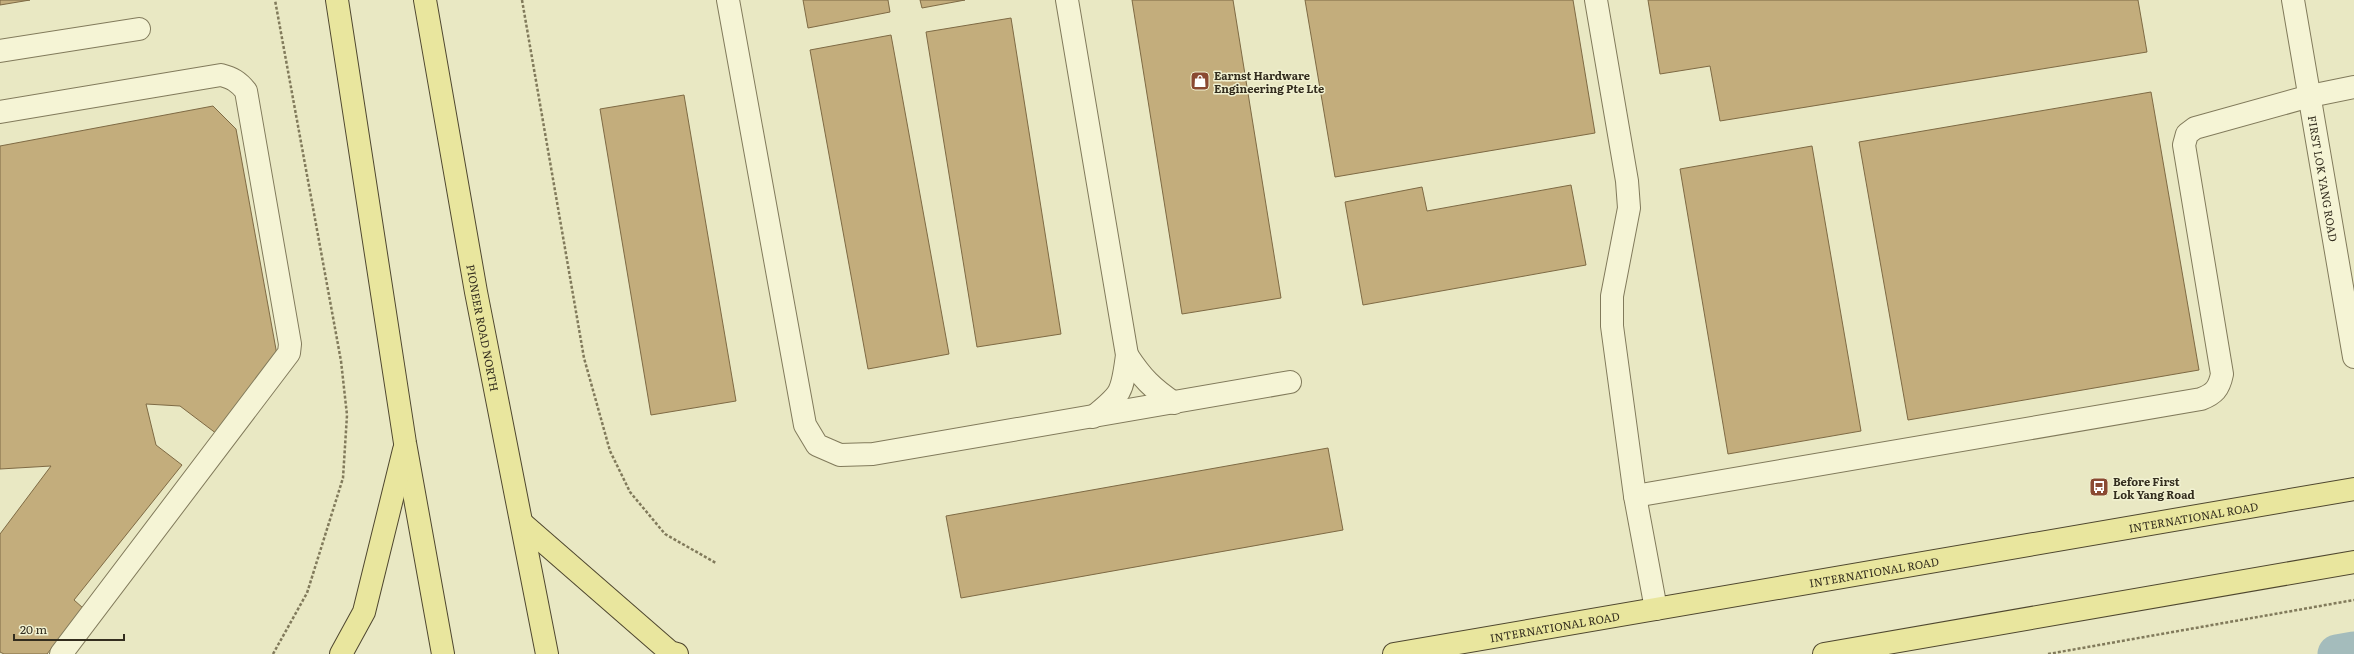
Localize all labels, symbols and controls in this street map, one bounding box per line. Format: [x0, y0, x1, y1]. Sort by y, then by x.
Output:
place label: Earnst Hardware Engineering Pte Lte [1214, 67, 1324, 96]
shop icon: Earnst Hardware Engineering Pte Lte [1189, 70, 1211, 92]
street label: FIRST LOK YANG ROAD [2305, 114, 2342, 243]
street label: PIONEER ROAD NORTH [463, 263, 503, 393]
place label: Before First Lok Yang Road [2113, 473, 2195, 502]
bus stop icon: Before First Lok Yang Road [2088, 476, 2110, 498]
street label: INTERNATIONAL ROAD [2127, 498, 2259, 536]
street label: INTERNATIONAL ROAD [1808, 552, 1940, 591]
street label: INTERNATIONAL ROAD [1489, 607, 1621, 645]
scale bar [14, 616, 124, 642]
text: 20 m [20, 620, 47, 638]

